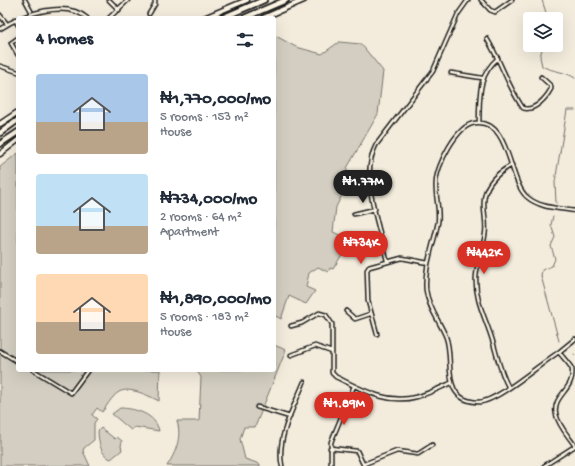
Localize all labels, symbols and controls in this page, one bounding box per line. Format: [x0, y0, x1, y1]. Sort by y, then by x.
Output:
map controls [523, 12, 563, 52]
button: layers [523, 12, 563, 52]
icon: filters [234, 29, 256, 51]
text: 4 homes [36, 30, 93, 50]
icon: home [68, 90, 116, 138]
text: ₦1,770,000/mo [160, 90, 271, 110]
text: 5 rooms · 153 m² [160, 110, 249, 125]
text: House [160, 125, 192, 140]
pin: ₦1.77M [330, 170, 396, 204]
text: ₦1.77M [342, 175, 384, 190]
icon: home [68, 190, 116, 238]
text: ₦734,000/mo [160, 190, 257, 210]
text: 2 rooms · 64 m² [160, 210, 242, 225]
text: Apartment [160, 225, 219, 240]
pin: ₦734K [333, 231, 389, 265]
text: ₦734K [343, 236, 379, 251]
pin: ₦442K [456, 241, 512, 275]
text: ₦442K [466, 246, 502, 261]
icon: home [68, 290, 116, 338]
text: ₦1,890,000/mo [160, 290, 271, 310]
text: 5 rooms · 183 m² [160, 310, 249, 325]
text: House [160, 325, 192, 340]
pin: ₦1.89M [311, 392, 377, 426]
text: ₦1.89M [323, 397, 365, 412]

